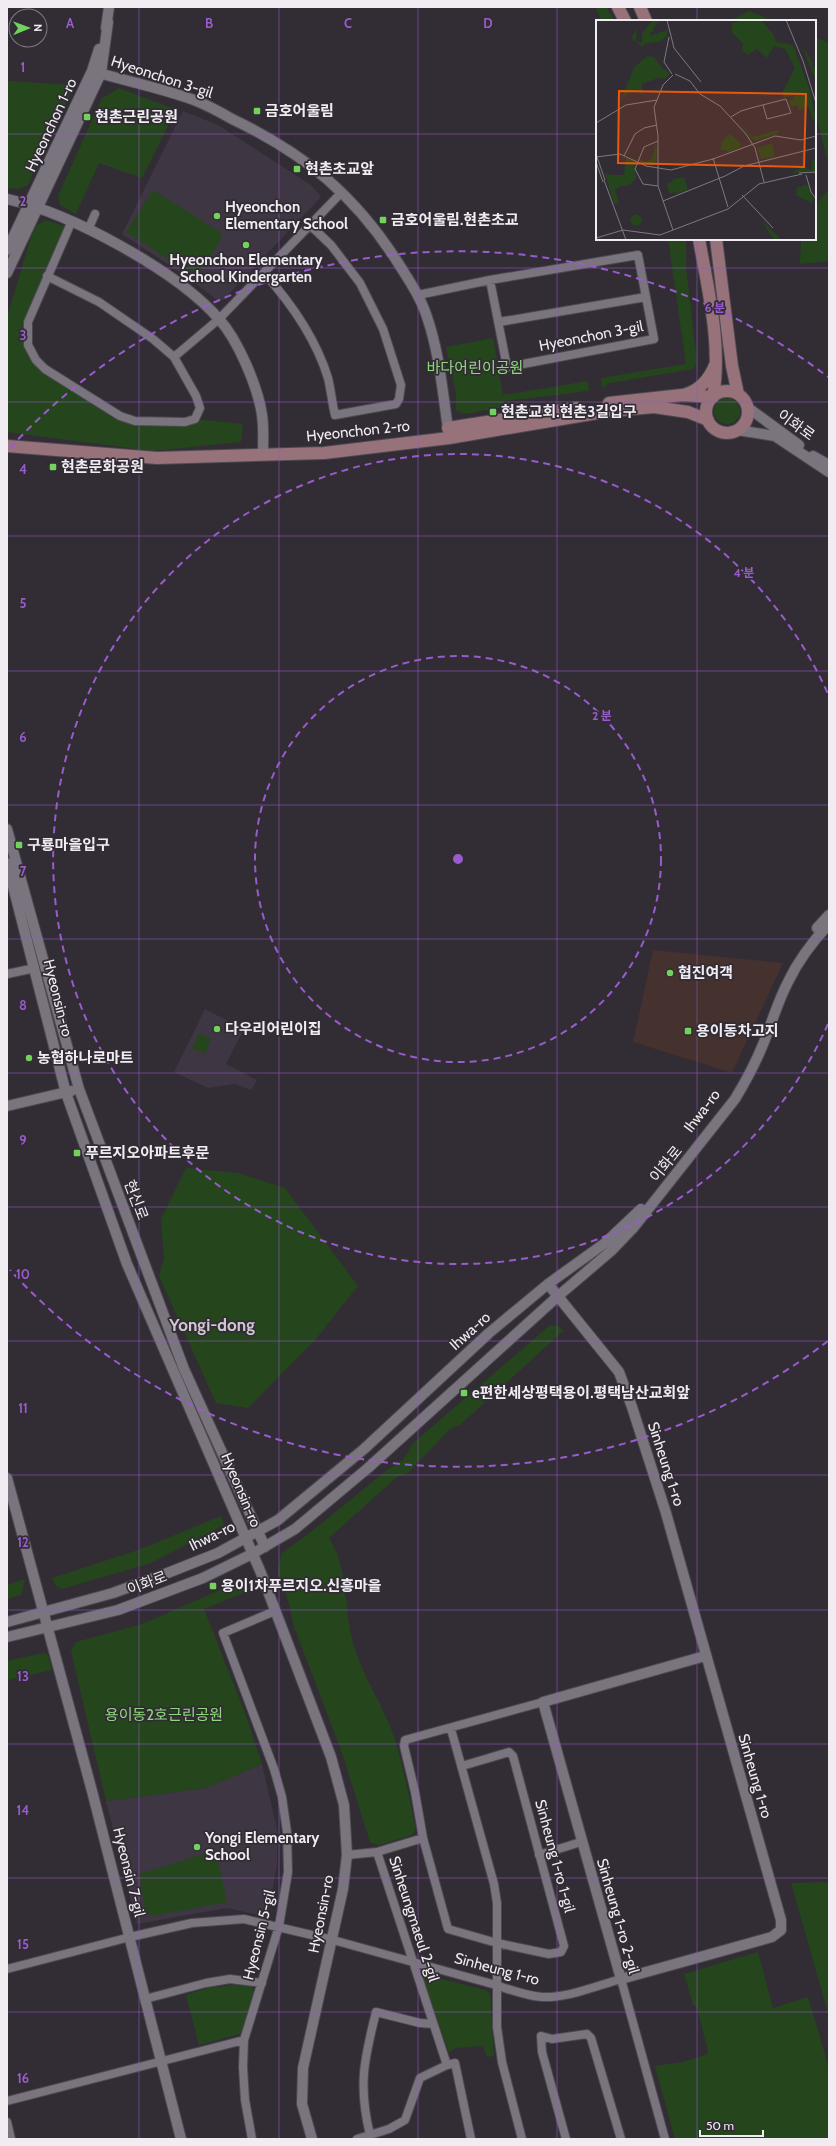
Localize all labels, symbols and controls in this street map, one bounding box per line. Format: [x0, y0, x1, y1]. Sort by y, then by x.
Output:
north arrow [8, 8, 48, 48]
text: A [66, 15, 75, 31]
text: B [205, 15, 213, 31]
text: C [344, 15, 352, 31]
text: D [483, 15, 493, 31]
inset map [596, 20, 816, 240]
text: N [31, 24, 45, 32]
street label: Hyeonchon 3-gil [109, 52, 216, 102]
text: 1 [21, 59, 25, 75]
street label: Hyeonchon 1-ro [21, 75, 81, 175]
place label: 금호어울림 [265, 102, 334, 120]
marker: 금호어울림 [252, 106, 262, 116]
place label: 현촌근린공원 [95, 108, 178, 126]
marker: 현촌근린공원 [82, 112, 92, 122]
place label: 현촌초교앞 [305, 160, 374, 178]
marker: 현촌초교앞 [292, 164, 302, 174]
text: 2 [20, 193, 27, 209]
place label: Hyeonchon Elementary School [225, 198, 348, 233]
marker: Hyeonchon Elementary School [212, 211, 222, 221]
place label: 금호어울림.현촌초교 [391, 211, 519, 229]
marker: 금호어울림.현촌초교 [378, 215, 388, 225]
marker: Hyeonchon Elementary School Kindergarten [241, 240, 251, 250]
place label: Hyeonchon Elementary School Kindergarten [169, 251, 324, 286]
text: 6 분 [705, 300, 725, 315]
street label: Hyeonchon 3-gil [537, 317, 645, 355]
text: 3 [19, 327, 27, 343]
park label: 바다어린이공원 [427, 359, 523, 377]
place label: 현촌교회.현촌3길입구 [501, 403, 637, 421]
street label: 이화로 [774, 406, 818, 444]
marker: 현촌교회.현촌3길입구 [488, 407, 498, 417]
street label: Hyeonchon 2-ro [305, 417, 411, 445]
place label: 현촌문화공원 [61, 458, 144, 476]
text: 4 [19, 461, 27, 477]
marker: 현촌문화공원 [48, 462, 58, 472]
text: 4 분 [733, 565, 755, 580]
text: 5 [20, 595, 27, 611]
text: 2 분 [592, 708, 612, 723]
text: 6 [19, 729, 27, 745]
place label: 구룡마을입구 [27, 836, 110, 854]
marker: 구룡마을입구 [14, 840, 24, 850]
centre of rings [451, 852, 465, 866]
text: 7 [20, 863, 27, 879]
street label: Hyeonsin-ro [40, 957, 76, 1039]
place label: 협진여객 [678, 964, 733, 982]
marker: 협진여객 [665, 968, 675, 978]
text: 8 [19, 997, 27, 1013]
place label: 다우리어린이집 [225, 1020, 322, 1038]
place label: 용이동차고지 [696, 1022, 779, 1040]
marker: 다우리어린이집 [212, 1024, 222, 1034]
marker: 용이동차고지 [683, 1026, 693, 1036]
place label: 농협하나로마트 [37, 1049, 134, 1067]
marker: 농협하나로마트 [24, 1053, 34, 1063]
street label: Ihwa-ro [680, 1086, 724, 1136]
text: 9 [19, 1132, 27, 1148]
street label: 이화로 [646, 1142, 686, 1186]
place label: 푸르지오아파트후문 [85, 1144, 209, 1162]
marker: 푸르지오아파트후문 [72, 1148, 82, 1158]
street label: 현신로 [120, 1177, 152, 1223]
text: 10 [16, 1266, 30, 1282]
street label: Ihwa-ro [446, 1308, 494, 1354]
district label: Yongi-dong [168, 1315, 255, 1335]
place label: e편한세상평택용이.평택남산교회앞 [472, 1384, 690, 1402]
marker: e편한세상평택용이.평택남산교회앞 [459, 1388, 469, 1398]
text: 11 [18, 1400, 28, 1416]
street label: Sinheung 1-ro [644, 1420, 688, 1508]
street label: Hyeonsin-ro [217, 1450, 265, 1530]
street label: Ihwa-ro [186, 1517, 238, 1555]
text: 12 [17, 1534, 29, 1550]
street label: 이화로 [124, 1567, 170, 1599]
place label: 용이1차푸르지오.신흥마을 [221, 1577, 382, 1595]
marker: 용이1차푸르지오.신흥마을 [208, 1581, 218, 1591]
text: 13 [17, 1668, 29, 1684]
park label: 용이동2호근린공원 [105, 1706, 223, 1724]
street label: Sinheung 1-ro [734, 1732, 776, 1820]
street label: Sinheung 1-ro 1-gil [531, 1798, 579, 1915]
text: 14 [17, 1802, 29, 1818]
street label: Hyeonsin 7-gil [109, 1825, 149, 1919]
place label: Yongi Elementary School [204, 1829, 320, 1864]
marker: Yongi Elementary School [192, 1842, 202, 1852]
street label: Sinheungmaeul 2-gil [385, 1854, 443, 1985]
street label: Sinheung 1-ro 2-gil [593, 1856, 643, 1976]
street label: Hyeonsin-ro [305, 1873, 337, 1955]
street label: Hyeonsin 5-gil [239, 1888, 279, 1982]
text: 15 [17, 1936, 29, 1952]
street label: Sinheung 1-ro [453, 1949, 541, 1989]
text: 16 [17, 2070, 29, 2086]
scale bar [700, 2112, 763, 2138]
text: 50 m [706, 2118, 734, 2133]

